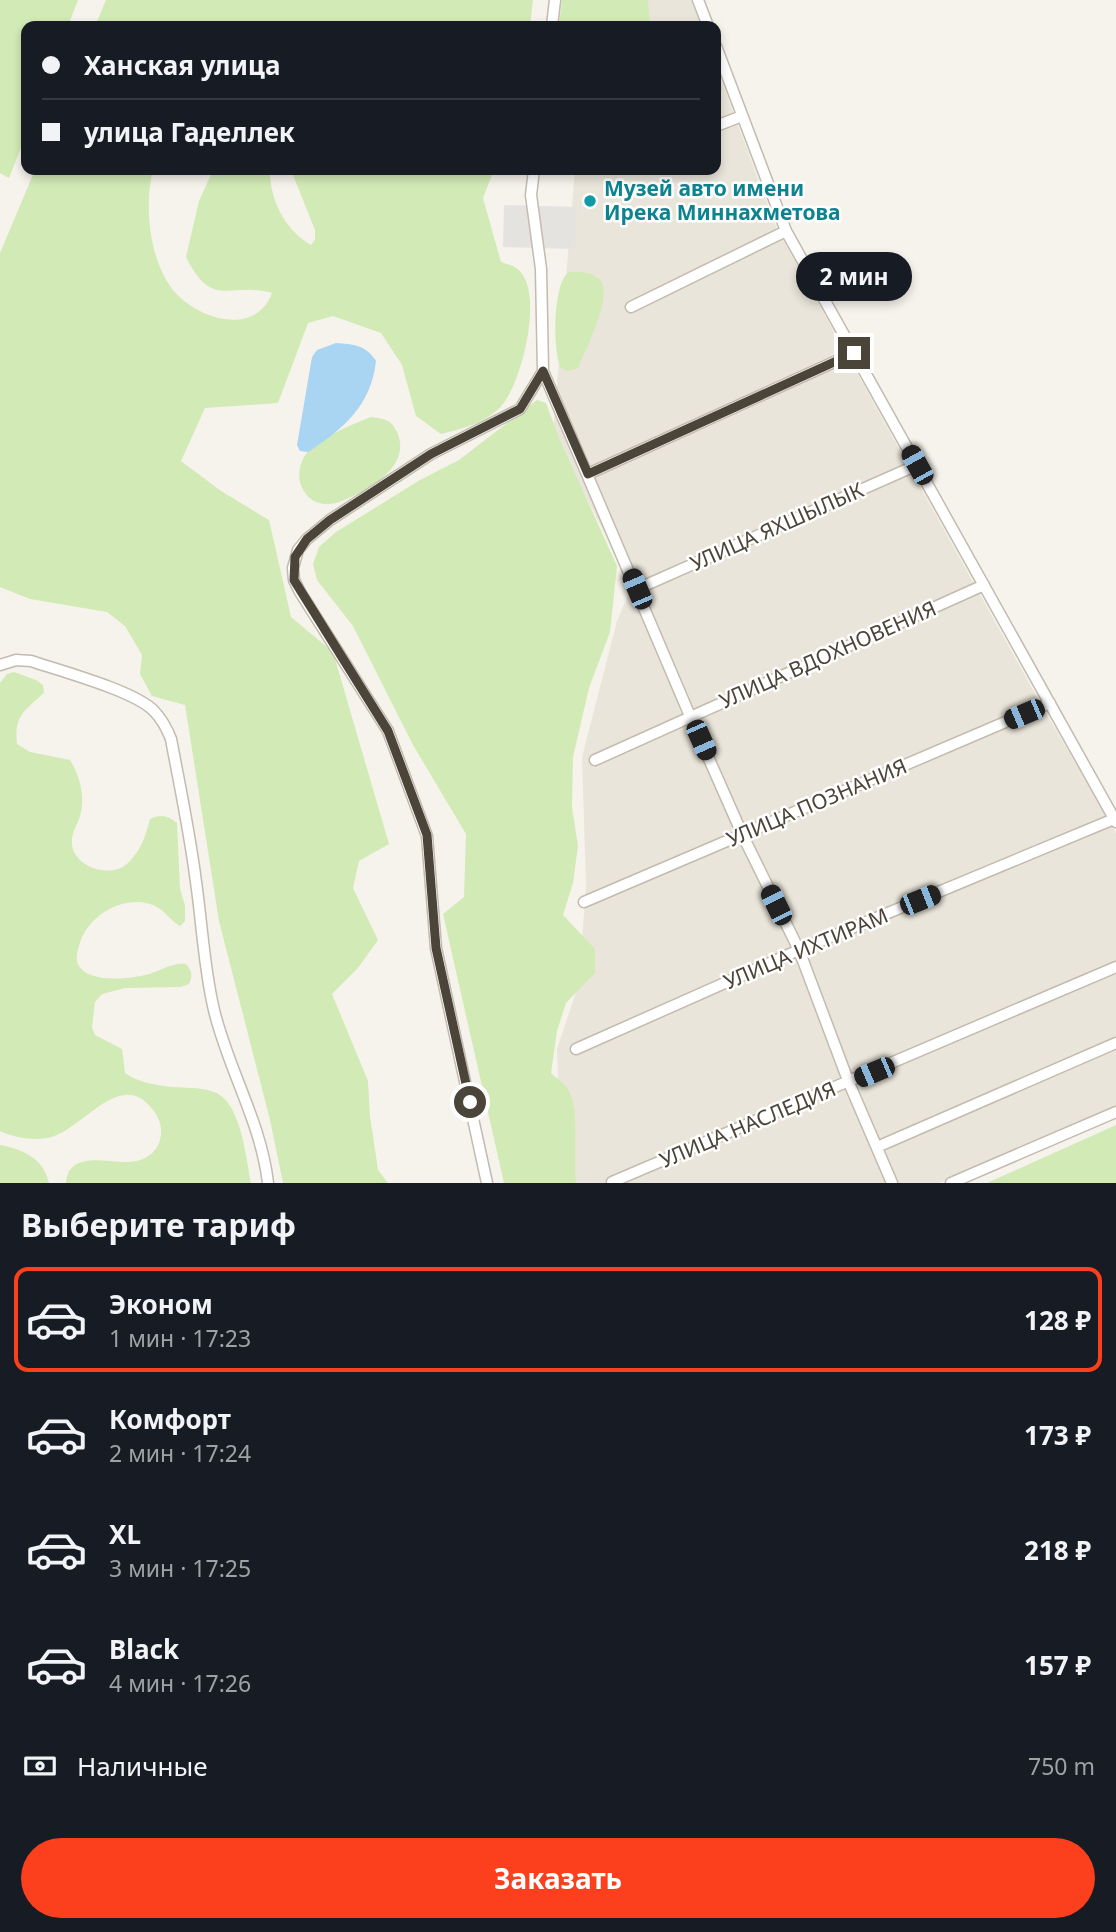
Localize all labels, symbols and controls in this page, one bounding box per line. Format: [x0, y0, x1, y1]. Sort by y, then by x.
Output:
text: Ханская улица [84, 47, 280, 83]
text: улица Гаделлек [84, 114, 295, 150]
place label: Музей авто имени Ирека Миннахметова [604, 174, 841, 226]
marker: Музей авто имени Ирека Миннахметова [582, 193, 598, 209]
callout: 2 мин [796, 252, 912, 300]
text: 2 мин [820, 260, 888, 292]
route end [838, 337, 870, 369]
car [898, 442, 937, 488]
street label: УЛИЦА ЯХШЫЛЫК [686, 475, 868, 577]
car [620, 566, 655, 612]
street label: УЛИЦА ВДОХНОВЕНИЯ [715, 594, 940, 715]
car [1001, 696, 1048, 732]
car [683, 717, 720, 763]
street label: УЛИЦА ПОЗНАНИЯ [722, 751, 911, 853]
car [758, 882, 795, 928]
car [897, 882, 944, 918]
street label: УЛИЦА ИХТИРАМ [719, 901, 892, 995]
car [851, 1054, 898, 1090]
street label: УЛИЦА НАСЛЕДИЯ [655, 1074, 840, 1174]
route start [454, 1086, 486, 1118]
text: Выберите тариф [21, 1203, 296, 1246]
text: Эконом [109, 1286, 213, 1322]
icon: car [25, 1288, 88, 1351]
text: 128 ₽ [1024, 1302, 1091, 1338]
text: 1 мин · 17:23 [109, 1322, 251, 1354]
text: Комфорт [109, 1401, 231, 1437]
icon: car [25, 1403, 88, 1466]
text: 173 ₽ [1024, 1417, 1091, 1453]
text: 2 мин · 17:24 [109, 1437, 251, 1469]
text: XL [109, 1516, 141, 1552]
icon: car [25, 1518, 88, 1581]
text: 218 ₽ [1024, 1532, 1091, 1568]
text: 3 мин · 17:25 [109, 1552, 251, 1584]
text: Black [109, 1631, 179, 1667]
icon: car [25, 1633, 88, 1696]
text: 157 ₽ [1024, 1647, 1091, 1683]
text: 4 мин · 17:26 [109, 1667, 251, 1699]
icon: cash [21, 1747, 59, 1785]
text: Наличные [77, 1748, 208, 1784]
text: 750 m [1028, 1750, 1095, 1782]
button: Заказать [21, 1838, 1095, 1918]

